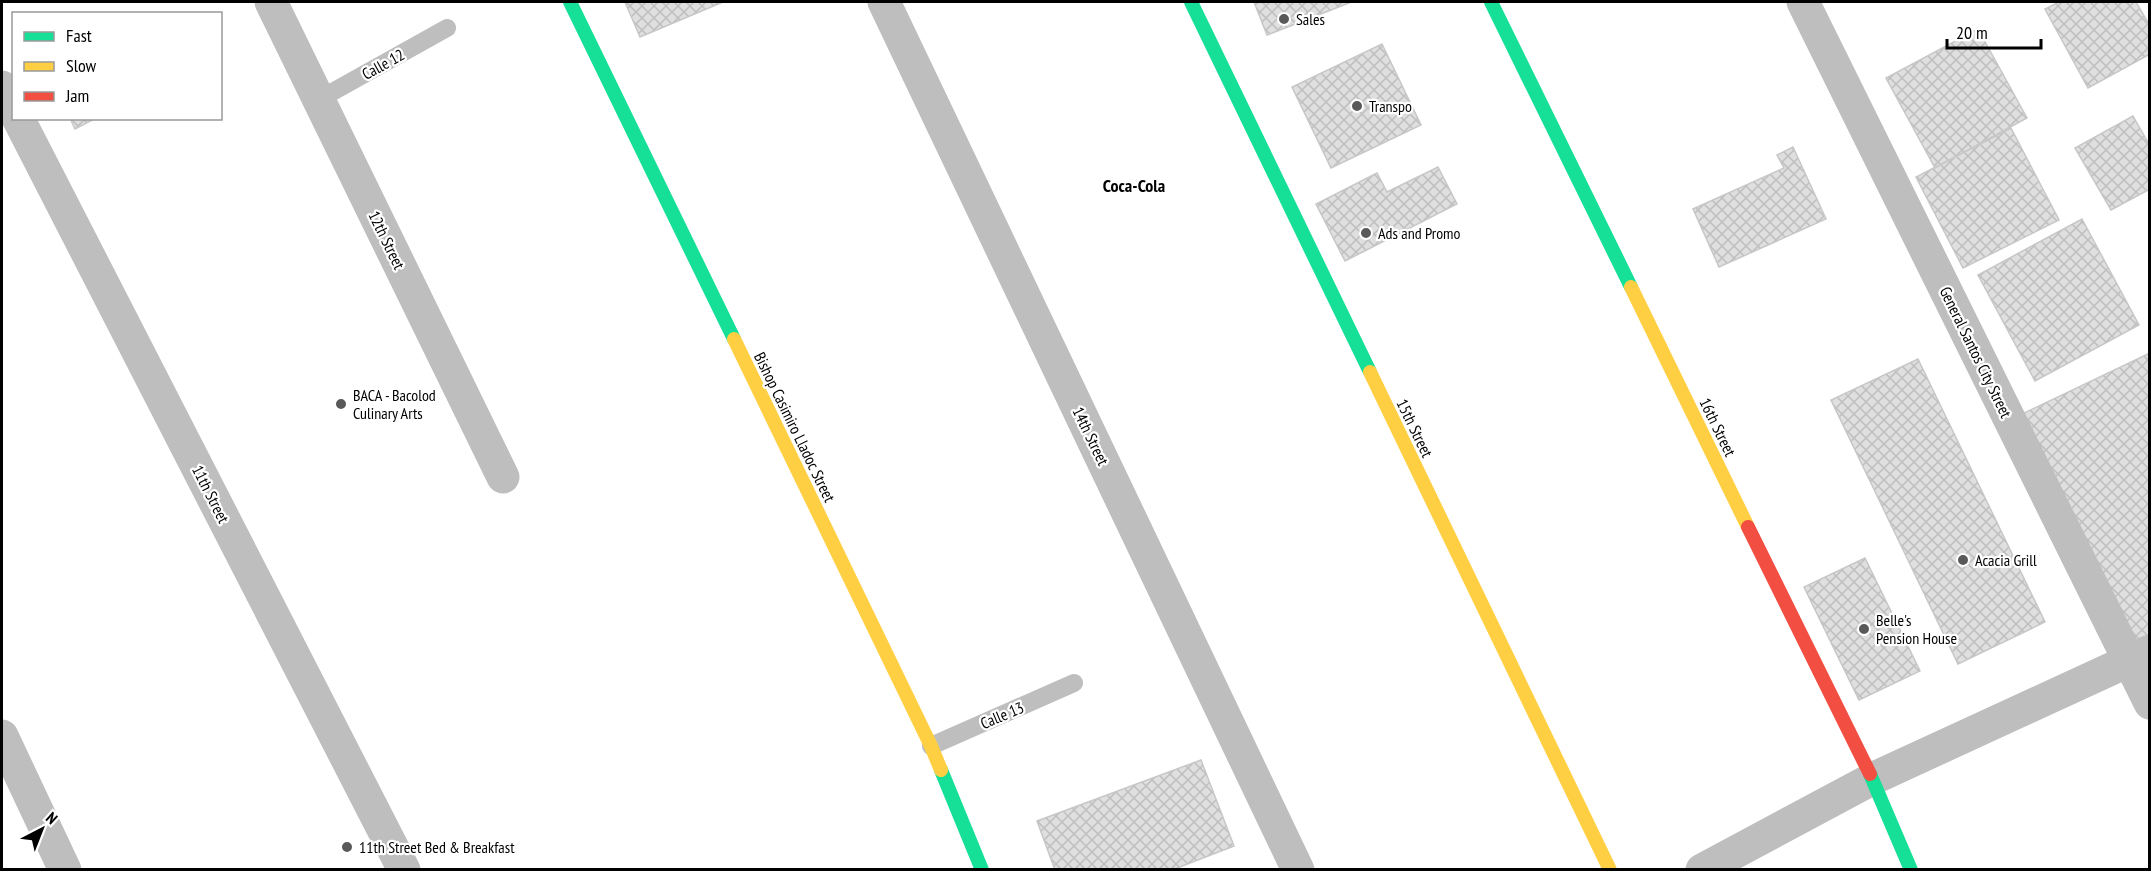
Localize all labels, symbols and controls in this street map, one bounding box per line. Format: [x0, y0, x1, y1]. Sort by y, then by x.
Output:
place label: Sales [1296, 9, 1325, 29]
legend [12, 12, 222, 120]
marker: Sales [1277, 12, 1291, 26]
scale bar [1947, 12, 2042, 50]
text: 20 m [1956, 21, 1988, 44]
text: Fast [66, 24, 92, 47]
street label: Calle 12 [358, 44, 408, 84]
text: Slow [66, 54, 97, 77]
text: Jam [65, 84, 89, 107]
place label: Transpo [1369, 96, 1412, 116]
marker: Transpo [1350, 99, 1364, 113]
district label: Coca-Cola [1103, 174, 1165, 197]
street label: 12th Street [364, 208, 410, 273]
place label: Ads and Promo [1378, 223, 1461, 243]
marker: Ads and Promo [1359, 226, 1373, 240]
street label: General Santos City Street [1936, 283, 2017, 421]
street label: Bishop Casimiro Lladoc Street [750, 349, 840, 506]
place label: BACA - Bacolod Culinary Arts [353, 385, 436, 423]
street label: 16th Street [1695, 395, 1741, 460]
street label: 15th Street [1392, 396, 1438, 461]
marker: BACA - Bacolod Culinary Arts [334, 397, 348, 411]
street label: 14th Street [1068, 404, 1114, 469]
street label: 11th Street [188, 462, 234, 527]
place label: Acacia Grill [1975, 550, 2037, 570]
marker: Acacia Grill [1956, 553, 1970, 567]
place label: Belle's Pension House [1876, 610, 1957, 648]
marker: Belle's Pension House [1857, 622, 1871, 636]
street label: Calle 13 [977, 697, 1027, 733]
north arrow [12, 799, 72, 859]
text: N [42, 808, 62, 828]
place label: 11th Street Bed & Breakfast [359, 837, 515, 857]
marker: 11th Street Bed & Breakfast [340, 840, 354, 854]

